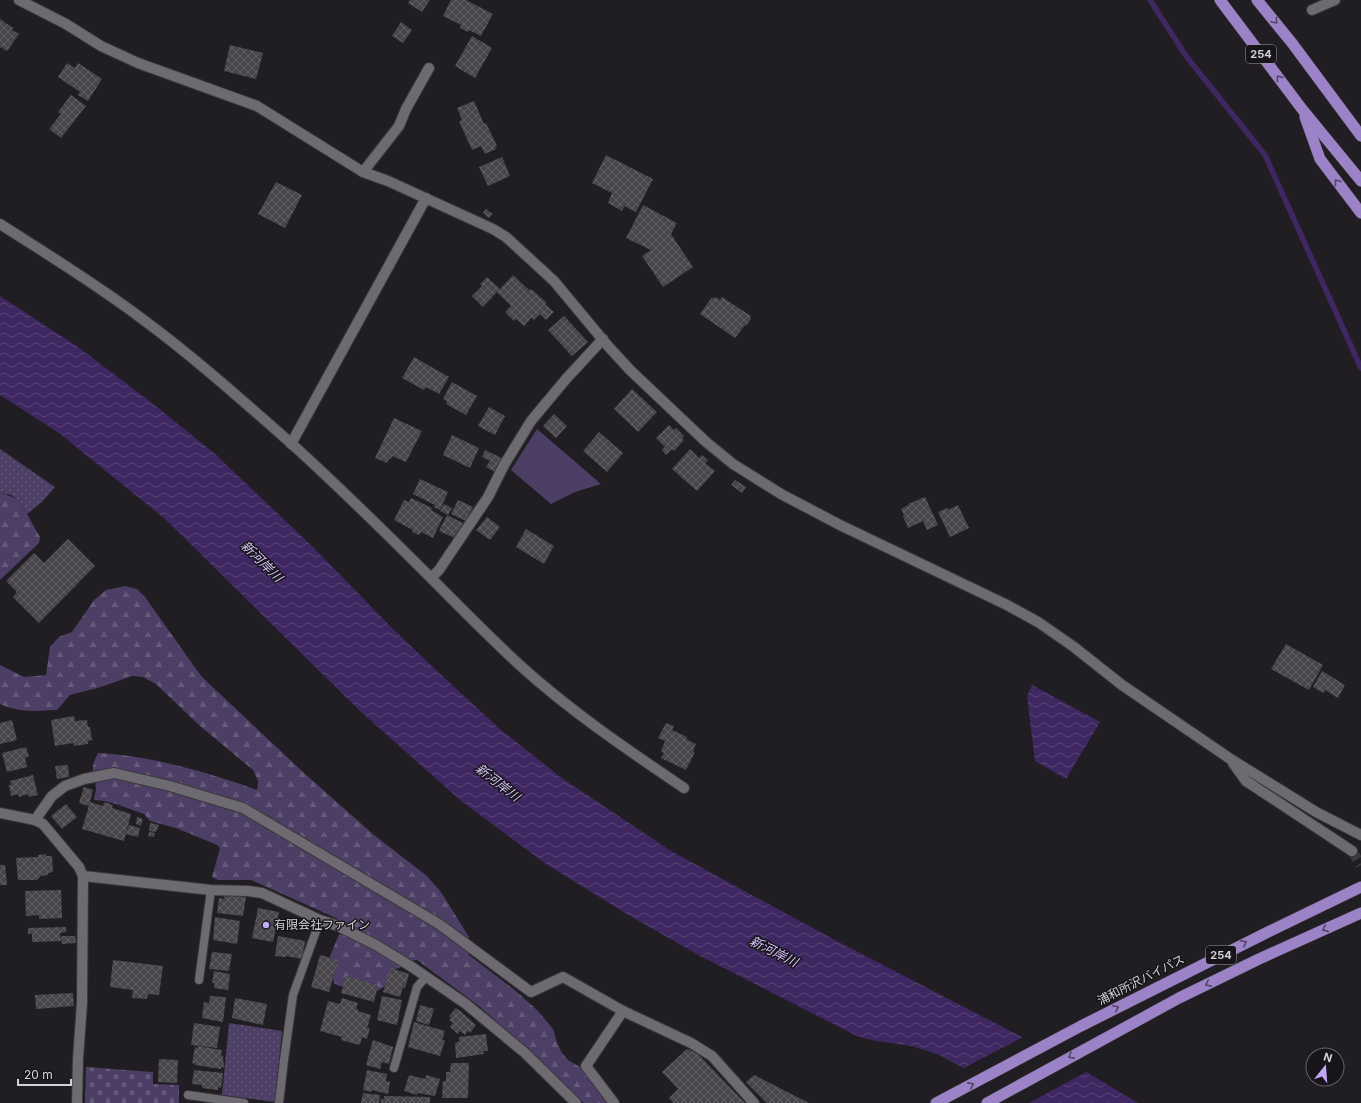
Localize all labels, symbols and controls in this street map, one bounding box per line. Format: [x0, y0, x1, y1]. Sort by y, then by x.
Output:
one-way arrow [1270, 17, 1277, 24]
road number: 254 [1246, 45, 1276, 63]
one-way arrow [1277, 75, 1284, 82]
one-way arrow [1335, 180, 1342, 187]
water label: 新河岸川 [238, 537, 287, 586]
water label: 新河岸川 [473, 760, 525, 806]
place label: 有限会社ファイン [274, 917, 370, 932]
marker: 有限会社ファイン [261, 920, 271, 930]
one-way arrow [1322, 924, 1330, 932]
water label: 新河岸川 [747, 932, 803, 971]
one-way arrow [1240, 941, 1248, 948]
road number: 254 [1206, 946, 1236, 964]
street label: 浦和所沢バイパス [1095, 951, 1187, 1008]
one-way arrow [1204, 979, 1212, 987]
one-way arrow [1111, 1005, 1119, 1013]
north arrow [1305, 1047, 1345, 1087]
text: N [1322, 1050, 1334, 1065]
one-way arrow [1068, 1051, 1076, 1059]
scale bar [18, 1061, 71, 1087]
text: 20 m [24, 1067, 53, 1082]
one-way arrow [966, 1082, 974, 1089]

